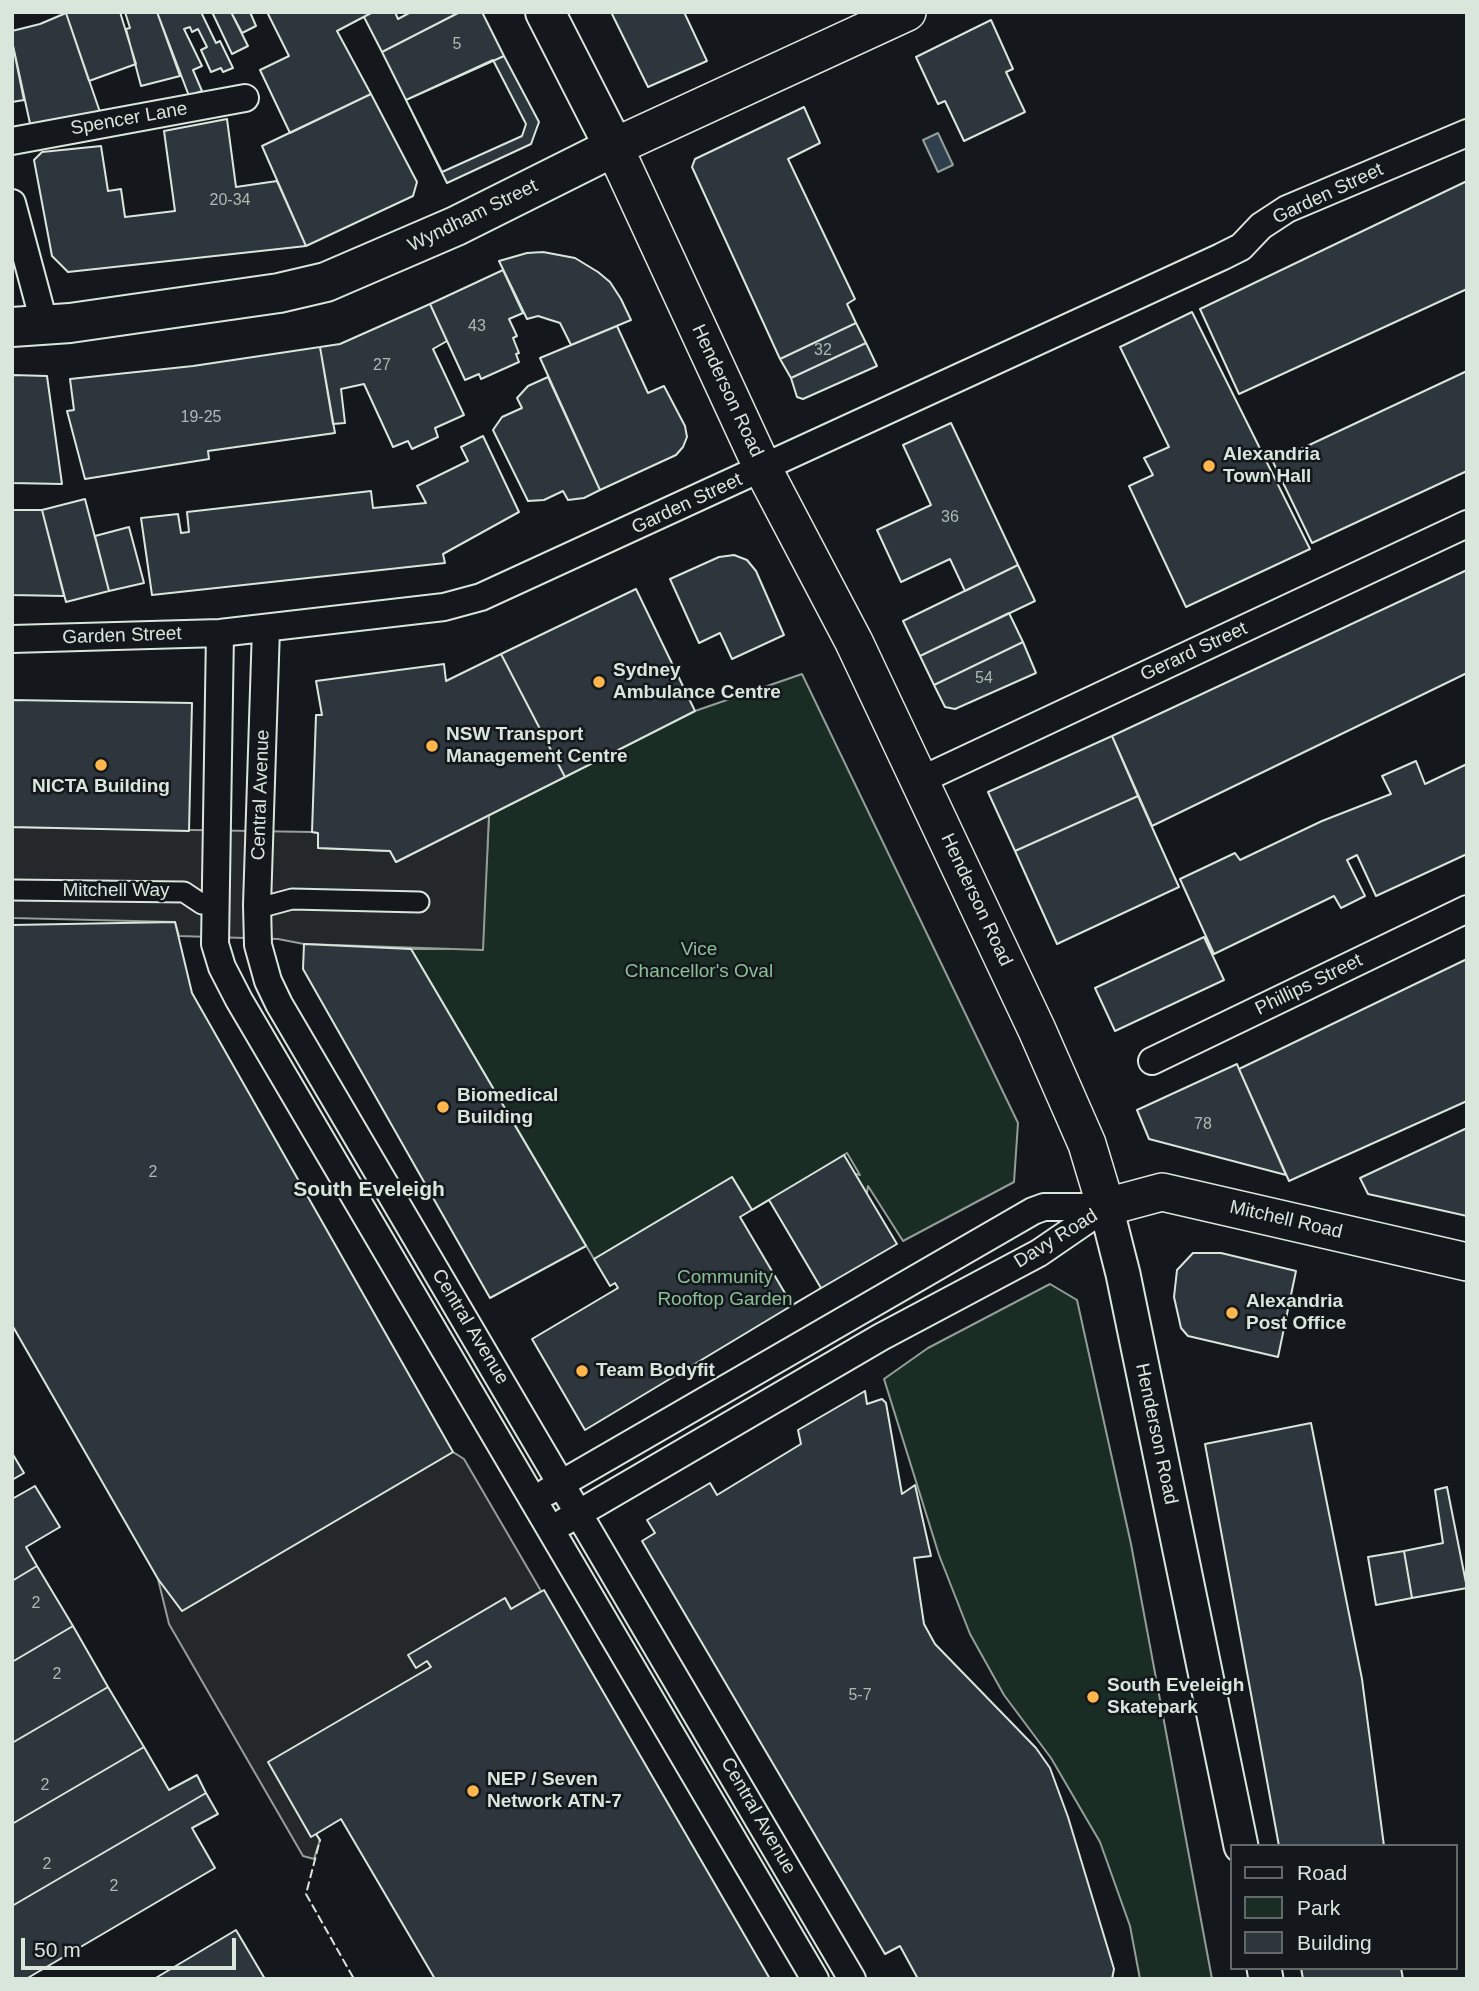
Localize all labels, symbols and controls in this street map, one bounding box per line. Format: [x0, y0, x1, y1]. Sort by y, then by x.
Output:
house number: 5 [453, 35, 461, 55]
street label: Spencer Lane [69, 98, 189, 140]
street label: Garden Street [1269, 158, 1387, 230]
street label: Wyndham Street [404, 175, 542, 257]
house number: 20-34 [210, 191, 250, 211]
house number: 43 [468, 317, 486, 337]
street label: Henderson Road [686, 321, 768, 461]
house number: 32 [814, 341, 832, 361]
house number: 27 [373, 356, 391, 376]
house number: 19-25 [181, 408, 221, 428]
place label: Alexandria Town Hall [1223, 444, 1320, 488]
marker: Alexandria Town Hall [1201, 458, 1217, 474]
street label: Garden Street [628, 468, 746, 540]
house number: 36 [941, 508, 959, 528]
street label: Gerard Street [1137, 617, 1251, 687]
street label: Garden Street [62, 623, 182, 649]
place label: Sydney Ambulance Centre [613, 660, 781, 704]
house number: 54 [975, 669, 993, 689]
marker: Sydney Ambulance Centre [591, 674, 607, 690]
place label: NSW Transport Management Centre [446, 724, 628, 768]
street label: Central Avenue [247, 729, 275, 861]
marker: NSW Transport Management Centre [424, 738, 440, 754]
marker: NICTA Building [93, 757, 109, 773]
place label: NICTA Building [32, 776, 170, 798]
street label: Henderson Road [935, 830, 1017, 970]
street label: Mitchell Way [63, 880, 169, 902]
park label: Vice Chancellor's Oval [625, 939, 773, 983]
street label: Phillips Street [1252, 949, 1366, 1021]
place label: Biomedical Building [457, 1085, 558, 1129]
marker: Biomedical Building [435, 1099, 451, 1115]
house number: 78 [1194, 1115, 1212, 1135]
house number: 2 [149, 1163, 157, 1183]
district label: South Eveleigh [293, 1177, 445, 1203]
street label: Mitchell Road [1227, 1196, 1345, 1244]
street label: Davy Road [1010, 1204, 1102, 1274]
street label: Central Avenue [427, 1265, 513, 1389]
park label: Community Rooftop Garden [657, 1267, 793, 1311]
place label: Alexandria Post Office [1246, 1291, 1346, 1335]
marker: Alexandria Post Office [1224, 1305, 1240, 1321]
place label: Team Bodyfit [596, 1360, 715, 1382]
street label: Henderson Road [1130, 1361, 1182, 1507]
marker: Team Bodyfit [574, 1363, 590, 1379]
house number: 2 [32, 1594, 40, 1614]
house number: 2 [53, 1665, 61, 1685]
place label: South Eveleigh Skatepark [1107, 1675, 1244, 1719]
house number: 5-7 [848, 1686, 872, 1706]
marker: South Eveleigh Skatepark [1085, 1689, 1101, 1705]
street label: Central Avenue [715, 1754, 801, 1878]
place label: NEP / Seven Network ATN-7 [487, 1769, 622, 1813]
house number: 2 [41, 1776, 49, 1796]
marker: NEP / Seven Network ATN-7 [465, 1783, 481, 1799]
legend [1230, 1844, 1458, 1970]
house number: 2 [43, 1855, 51, 1875]
text: Road [1297, 1861, 1347, 1884]
house number: 2 [110, 1877, 118, 1897]
text: Park [1297, 1896, 1340, 1919]
scale bar [24, 1924, 240, 1968]
text: Building [1297, 1931, 1372, 1954]
text: 50 m [34, 1938, 81, 1961]

